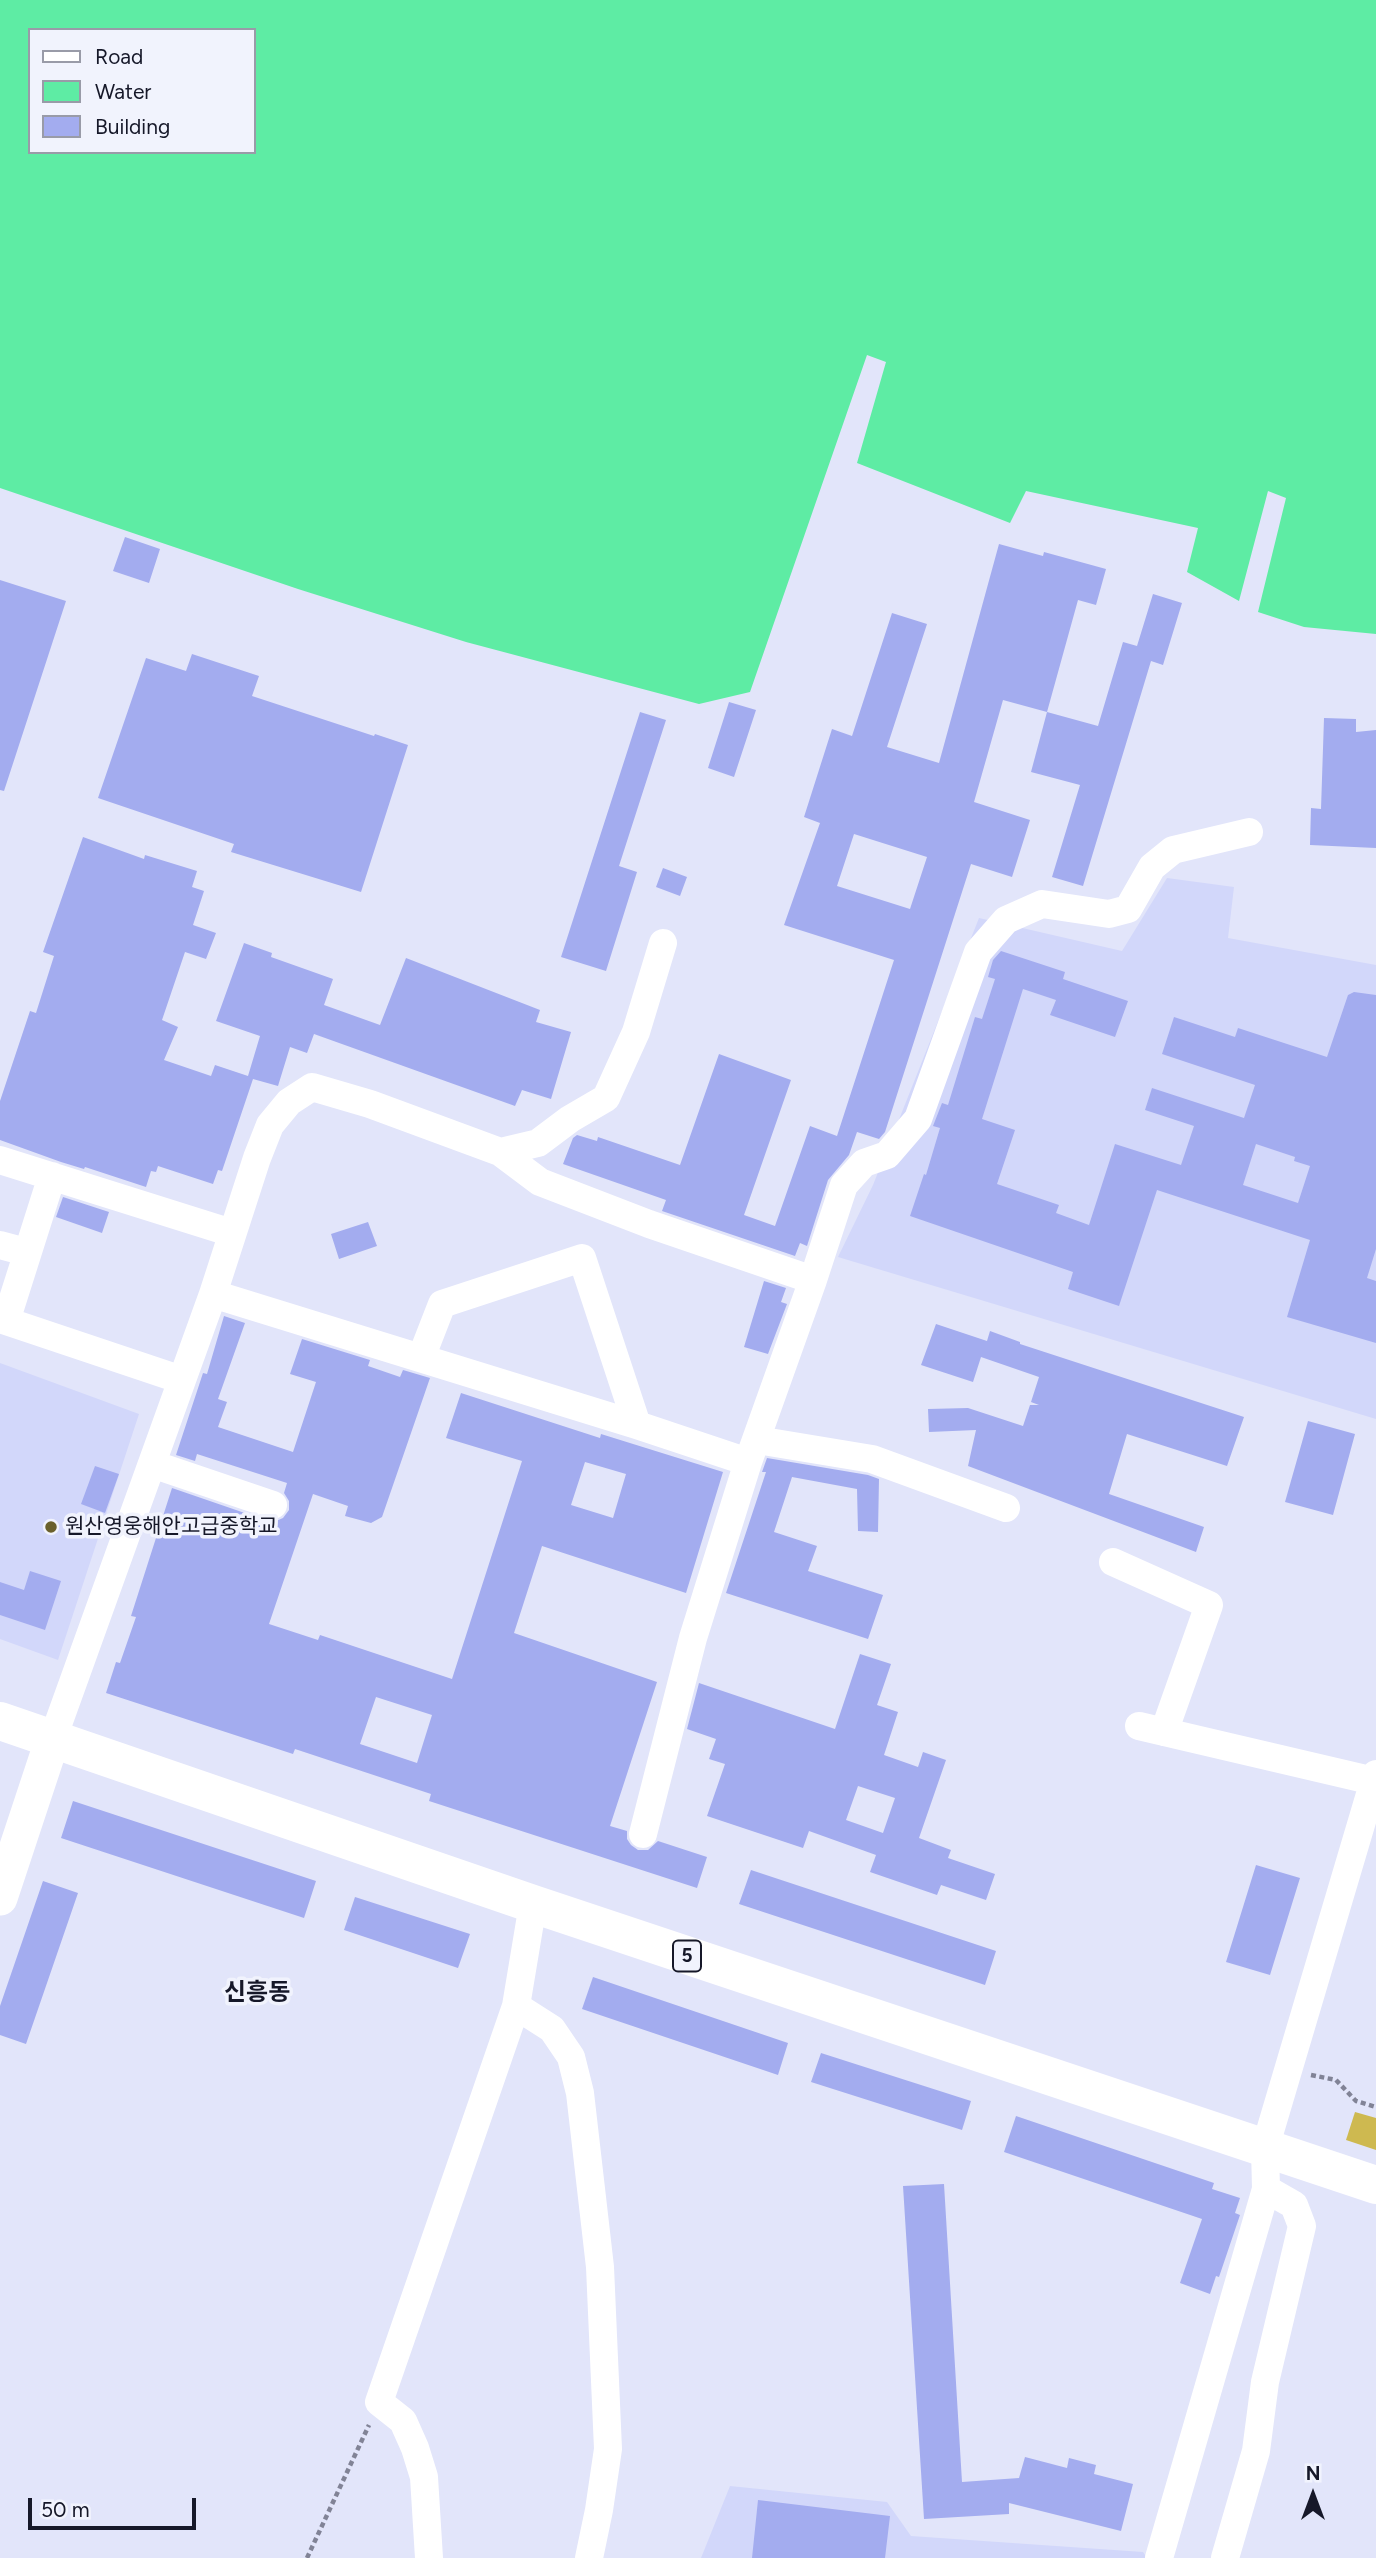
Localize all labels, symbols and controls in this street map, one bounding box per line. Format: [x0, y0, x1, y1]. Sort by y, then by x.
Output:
legend [28, 28, 256, 154]
text: Road [95, 44, 143, 69]
text: Water [95, 79, 151, 104]
text: Building [95, 114, 170, 139]
place label: 원산영웅해안고급중학교 [65, 1514, 278, 1540]
marker: 원산영웅해안고급중학교 [43, 1519, 59, 1535]
road number: 5 [673, 1940, 701, 1972]
district label: 신흥동 [224, 1979, 290, 2007]
north arrow [1278, 2460, 1348, 2530]
text: N [1306, 2462, 1320, 2485]
scale bar [32, 2484, 200, 2528]
text: 50 m [41, 2497, 90, 2522]

